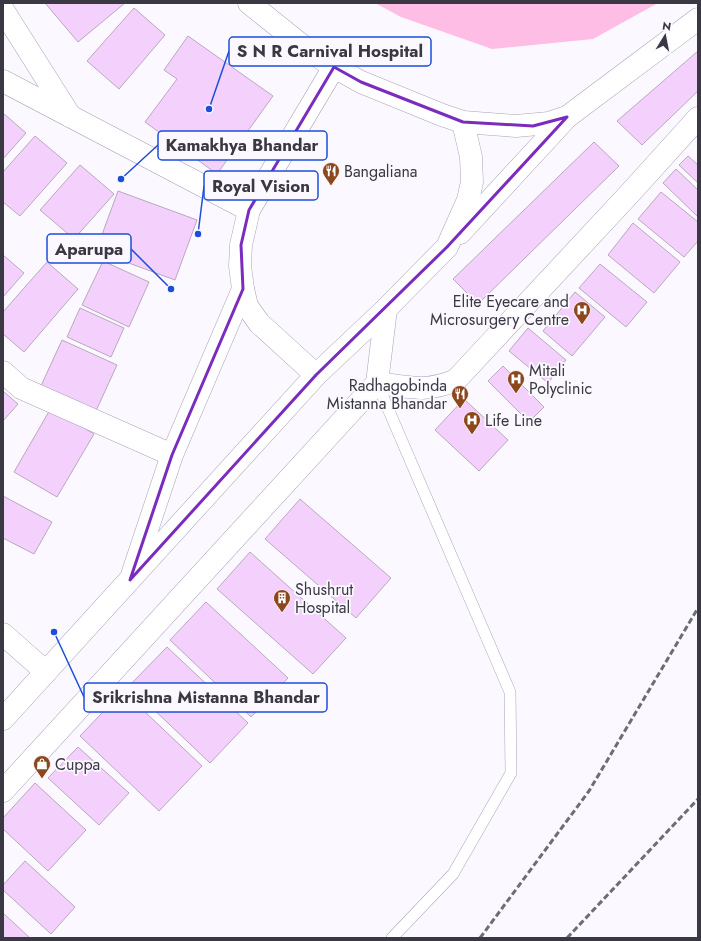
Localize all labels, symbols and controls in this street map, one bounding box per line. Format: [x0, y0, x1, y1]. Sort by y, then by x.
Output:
north arrow [645, 16, 685, 56]
text: N [661, 18, 672, 35]
callout: S N R Carnival Hospital [229, 37, 431, 66]
text: S N R Carnival Hospital [237, 39, 423, 63]
callout: Kamakhya Bhandar [158, 131, 327, 160]
text: Kamakhya Bhandar [165, 133, 319, 157]
place label: Bangaliana [344, 160, 417, 183]
restaurant icon: Bangaliana [321, 161, 341, 186]
callout: Royal Vision [204, 171, 318, 200]
text: Royal Vision [212, 174, 310, 198]
callout: Aparupa [47, 234, 131, 263]
text: Aparupa [54, 237, 123, 261]
place label: Elite Eyecare and Microsurgery Centre [430, 290, 569, 331]
hospital icon: Elite Eyecare and Microsurgery Centre [572, 300, 592, 325]
place label: Mitali Polyclinic [529, 359, 592, 400]
hospital icon: Mitali Polyclinic [506, 369, 526, 394]
place label: Radhagobinda Mistanna Bhandar [327, 374, 447, 415]
restaurant icon: Radhagobinda Mistanna Bhandar [450, 384, 470, 409]
place label: Life Line [485, 409, 542, 432]
hospital icon: Life Line [462, 410, 482, 435]
place label: Shushrut Hospital [295, 578, 353, 619]
building icon: Shushrut Hospital [272, 588, 292, 613]
callout: Srikrishna Mistanna Bhandar [84, 683, 327, 712]
text: Srikrishna Mistanna Bhandar [92, 685, 320, 709]
place label: Cuppa [55, 753, 100, 776]
shop icon: Cuppa [32, 754, 52, 779]

